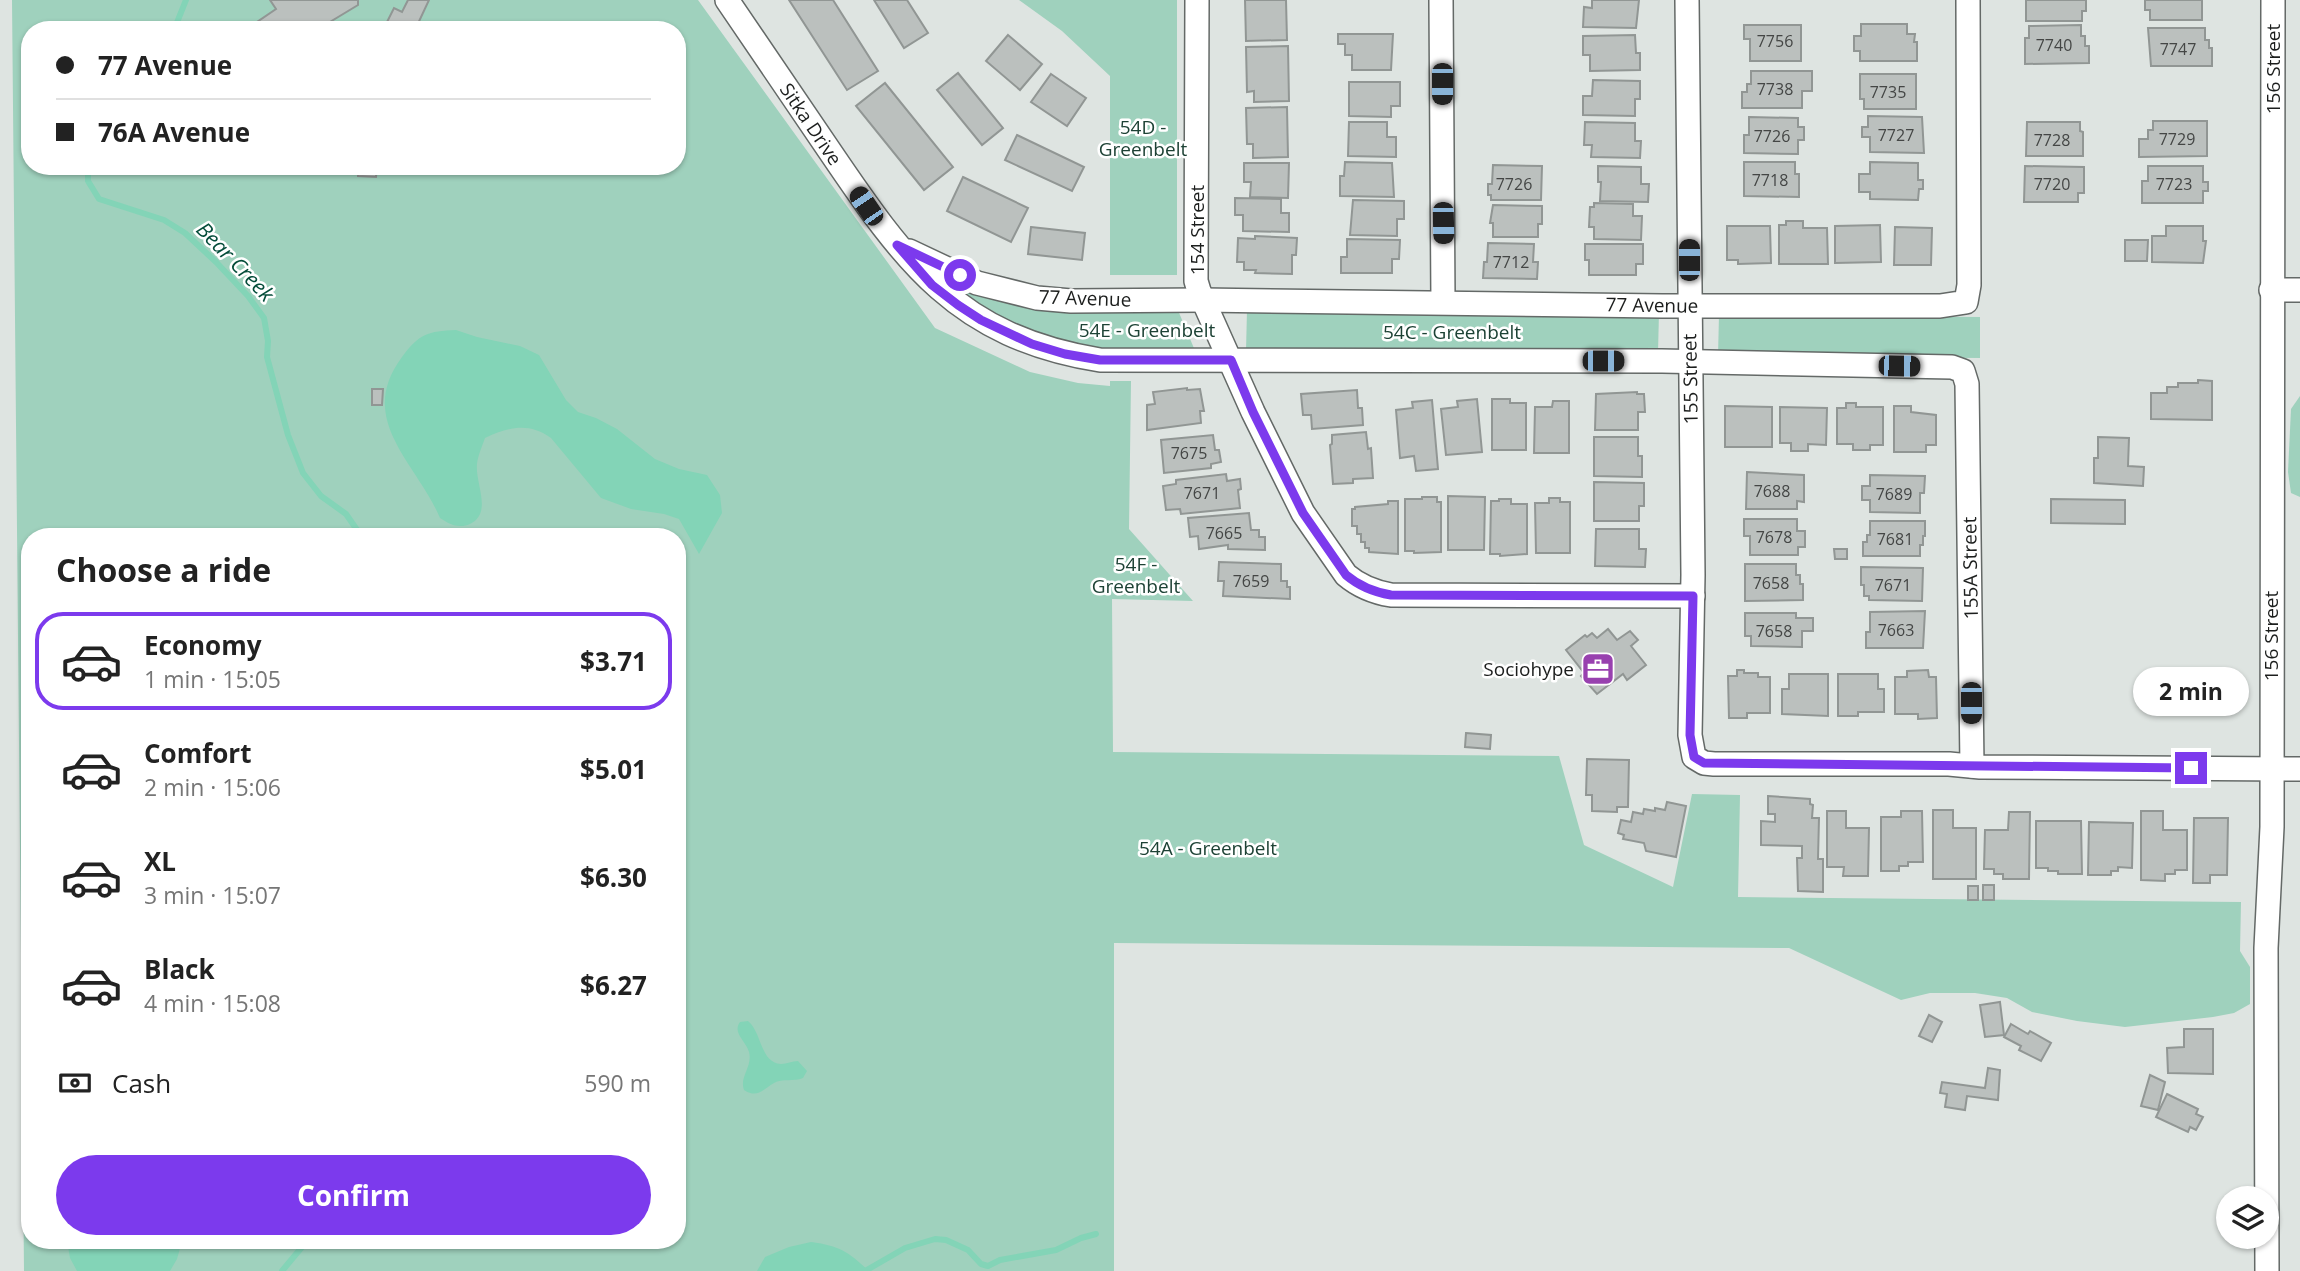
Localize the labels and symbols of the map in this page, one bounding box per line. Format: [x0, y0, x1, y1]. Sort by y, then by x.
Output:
street label: 156 Street [2260, 23, 2286, 114]
house number: 7756 [1757, 30, 1793, 52]
house number: 7740 [2036, 34, 2072, 56]
house number: 7747 [2160, 38, 2196, 60]
car [1432, 63, 1453, 105]
street label: Sitka Drive [774, 78, 848, 170]
house number: 7738 [1757, 78, 1793, 100]
house number: 7735 [1870, 81, 1906, 103]
park label: 54D - Greenbelt [1099, 114, 1187, 162]
house number: 7727 [1878, 124, 1914, 146]
house number: 7726 [1754, 125, 1790, 147]
house number: 7729 [2159, 128, 2195, 150]
house number: 7728 [2034, 129, 2070, 151]
house number: 7718 [1752, 169, 1788, 191]
house number: 7726 [1496, 173, 1532, 195]
house number: 7720 [2034, 173, 2070, 195]
house number: 7723 [2156, 173, 2192, 195]
car [846, 183, 887, 229]
street label: 154 Street [1184, 184, 1210, 275]
car [1433, 202, 1454, 244]
water label: Bear Creek [191, 215, 281, 308]
car [1679, 239, 1700, 281]
house number: 7712 [1493, 251, 1529, 273]
route start [944, 259, 976, 291]
street label: 77 Avenue [1038, 283, 1132, 313]
street label: 77 Avenue [1605, 291, 1699, 319]
park label: 54E - Greenbelt [1079, 317, 1216, 343]
park label: 54C - Greenbelt [1383, 319, 1521, 345]
street label: 155 Street [1676, 333, 1704, 425]
car [1583, 351, 1625, 372]
car [1878, 355, 1921, 377]
house number: 7675 [1171, 442, 1207, 464]
house number: 7688 [1754, 480, 1790, 502]
house number: 7671 [1184, 482, 1220, 504]
house number: 7689 [1876, 483, 1912, 505]
street label: 155A Street [1956, 516, 1984, 620]
house number: 7665 [1206, 522, 1242, 544]
house number: 7678 [1756, 526, 1792, 548]
house number: 7681 [1877, 528, 1913, 550]
park label: 54F - Greenbelt [1092, 551, 1180, 599]
house number: 7659 [1233, 570, 1269, 592]
house number: 7658 [1753, 572, 1789, 594]
house number: 7671 [1875, 574, 1911, 596]
street label: 156 Street [2258, 590, 2284, 681]
house number: 7663 [1878, 619, 1914, 641]
house number: 7658 [1756, 620, 1792, 642]
office icon: Sociohype [1579, 650, 1617, 688]
place label: Sociohype [1483, 656, 1574, 682]
callout: 2 min [2133, 666, 2249, 716]
car [1961, 682, 1982, 724]
route end [2175, 752, 2207, 784]
park label: 54A - Greenbelt [1139, 835, 1277, 861]

